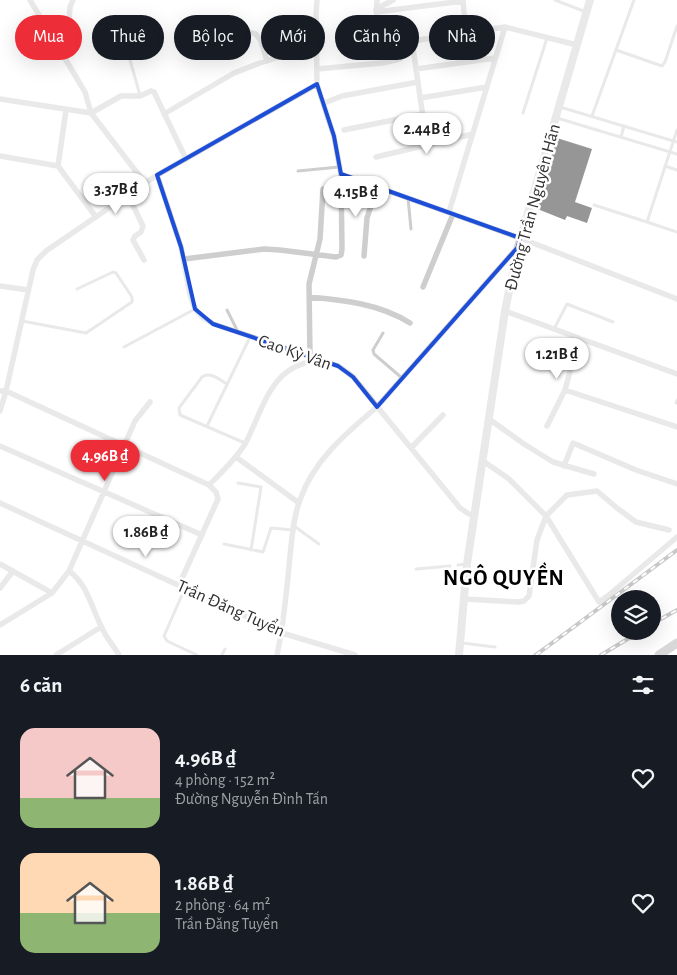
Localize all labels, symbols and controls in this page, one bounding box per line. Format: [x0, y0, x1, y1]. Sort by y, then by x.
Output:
chip: Mua [15, 15, 82, 60]
chip: Thuê [92, 15, 164, 60]
chip: Bộ lọc [174, 15, 251, 60]
chip: Mới [261, 15, 325, 60]
chip: Căn hộ [335, 15, 419, 60]
chip: Nhà [429, 15, 495, 60]
pin: 2.44B ₫ [381, 112, 473, 155]
text: 2.44B ₫ [404, 121, 450, 137]
street label: Đường Trần Nguyên Hãn [501, 122, 564, 293]
pin: 3.37B ₫ [70, 172, 162, 215]
pin: 4.15B ₫ [310, 176, 402, 218]
text: 3.37B ₫ [94, 181, 138, 197]
text: 4.15B ₫ [334, 184, 378, 200]
street label: Cao Kỳ Vân [256, 332, 334, 374]
pin: 1.21B ₫ [511, 338, 603, 380]
text: 1.21B ₫ [536, 346, 578, 362]
pin: 4.96B ₫ [59, 440, 151, 482]
text: 4.96B ₫ [82, 448, 128, 464]
pin: 1.86B ₫ [100, 516, 192, 558]
text: 1.86B ₫ [124, 524, 168, 540]
district label: NGÔ QUYỀN [443, 562, 565, 590]
street label: Trần Đăng Tuyển [174, 575, 288, 641]
map controls [611, 590, 661, 640]
button: layers [611, 590, 661, 640]
icon: filters [629, 671, 657, 699]
text: 6 căn [20, 675, 62, 696]
icon: home [60, 748, 120, 808]
text: 4.96B ₫ [175, 748, 236, 769]
icon: heart [629, 764, 657, 792]
text: 4 phòng · 152 m² [175, 772, 275, 788]
text: Đường Nguyễn Đình Tấn [175, 791, 328, 807]
icon: home [60, 873, 120, 933]
text: 1.86B ₫ [175, 873, 233, 894]
icon: heart [629, 889, 657, 917]
text: 2 phòng · 64 m² [175, 897, 270, 913]
text: Trần Đăng Tuyển [175, 916, 278, 932]

